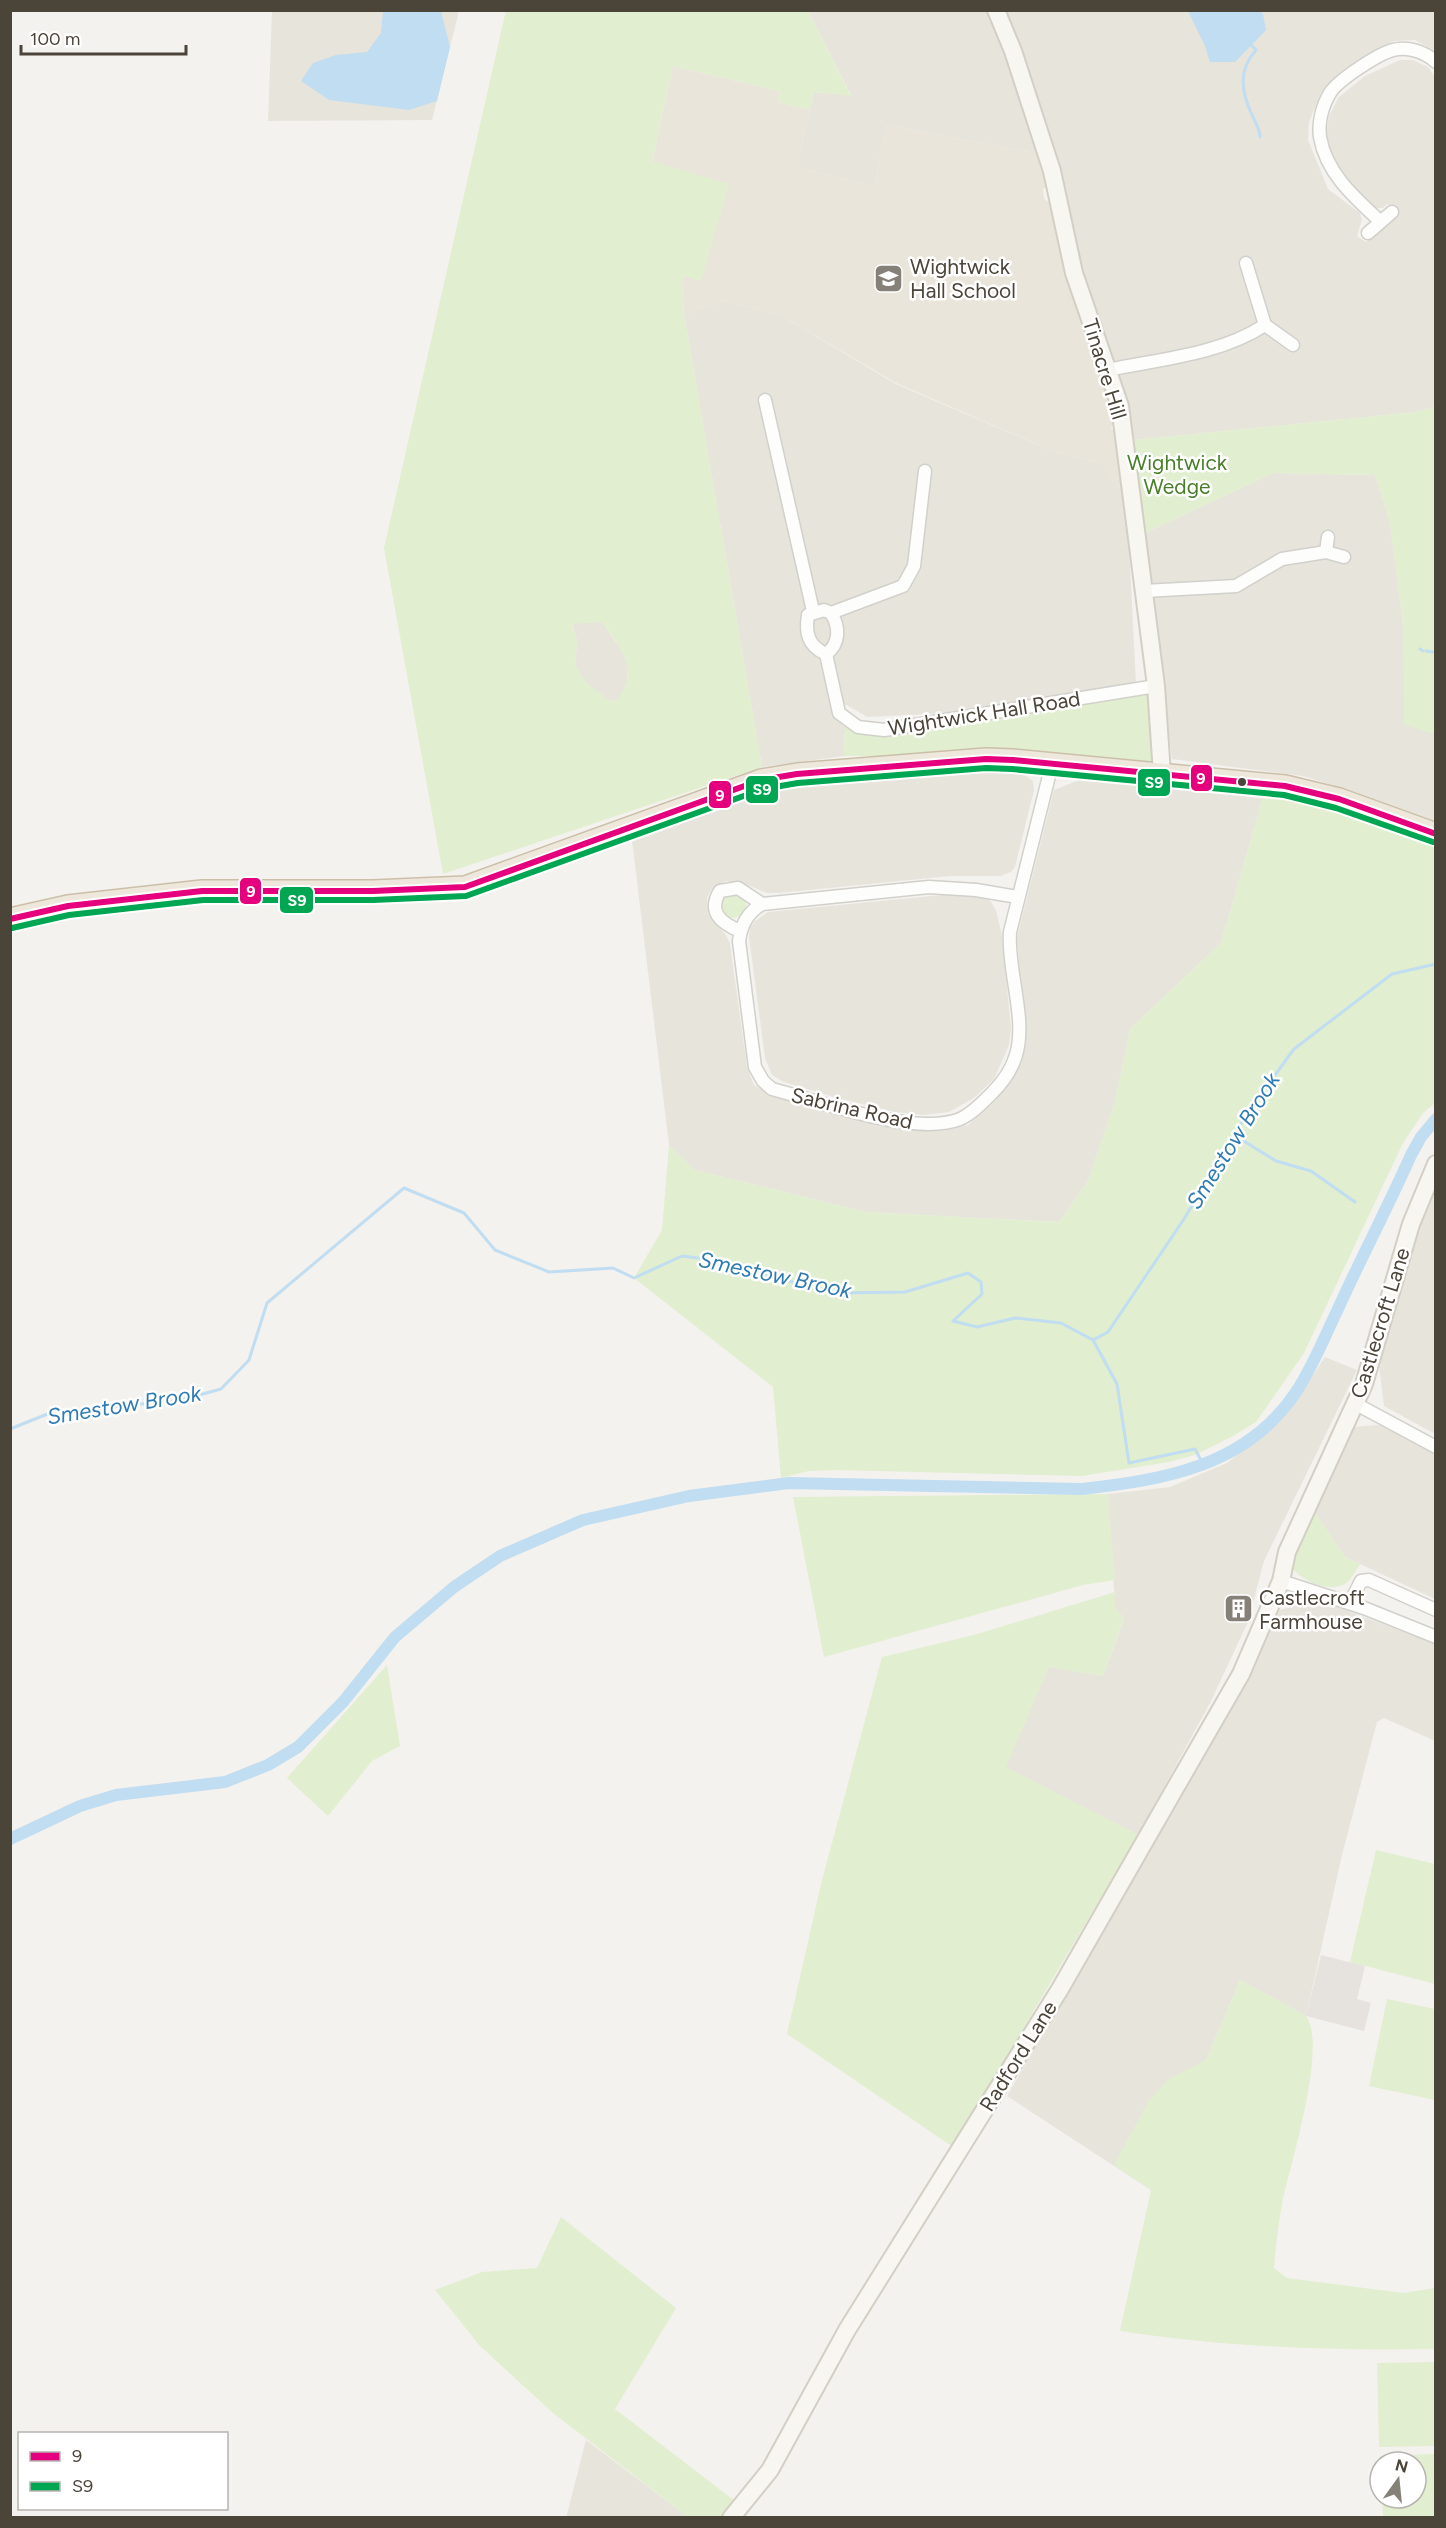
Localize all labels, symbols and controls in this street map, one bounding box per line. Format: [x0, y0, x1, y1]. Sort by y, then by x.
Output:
scale bar [21, 18, 186, 56]
text: 100 m [30, 28, 80, 50]
place label: Wightwick Hall School [910, 254, 1016, 303]
school or university icon: Wightwick Hall School [873, 262, 905, 294]
street label: Tinacre Hill [1078, 316, 1132, 422]
park label: Wightwick Wedge [1127, 450, 1228, 499]
street label: Wightwick Hall Road [886, 685, 1082, 741]
line badge: 9 [1190, 764, 1213, 792]
line badge: S9 [1137, 768, 1171, 797]
text: 9 [1196, 769, 1206, 788]
text: S9 [1145, 773, 1164, 792]
line badge: S9 [745, 775, 779, 804]
unlabelled marker [1236, 776, 1248, 788]
line badge: 9 [708, 780, 732, 809]
text: S9 [753, 780, 772, 799]
text: 9 [715, 786, 725, 805]
line badge: 9 [239, 877, 262, 905]
text: 9 [246, 882, 256, 901]
line badge: S9 [279, 886, 314, 914]
text: S9 [288, 891, 307, 910]
water label: Smestow Brook [1180, 1067, 1286, 1214]
street label: Sabrina Road [789, 1082, 915, 1134]
street label: Castlecroft Lane [1345, 1245, 1415, 1401]
water label: Smestow Brook [696, 1246, 855, 1305]
water label: Smestow Brook [45, 1379, 204, 1430]
place label: Castlecroft Farmhouse [1259, 1585, 1365, 1634]
building icon: Castlecroft Farmhouse [1222, 1593, 1254, 1625]
street label: Radford Lane [974, 1996, 1062, 2116]
legend [18, 2432, 228, 2510]
text: 9 [72, 2445, 82, 2467]
north arrow [1368, 2450, 1428, 2510]
text: N [1393, 2455, 1410, 2477]
text: S9 [72, 2475, 93, 2497]

